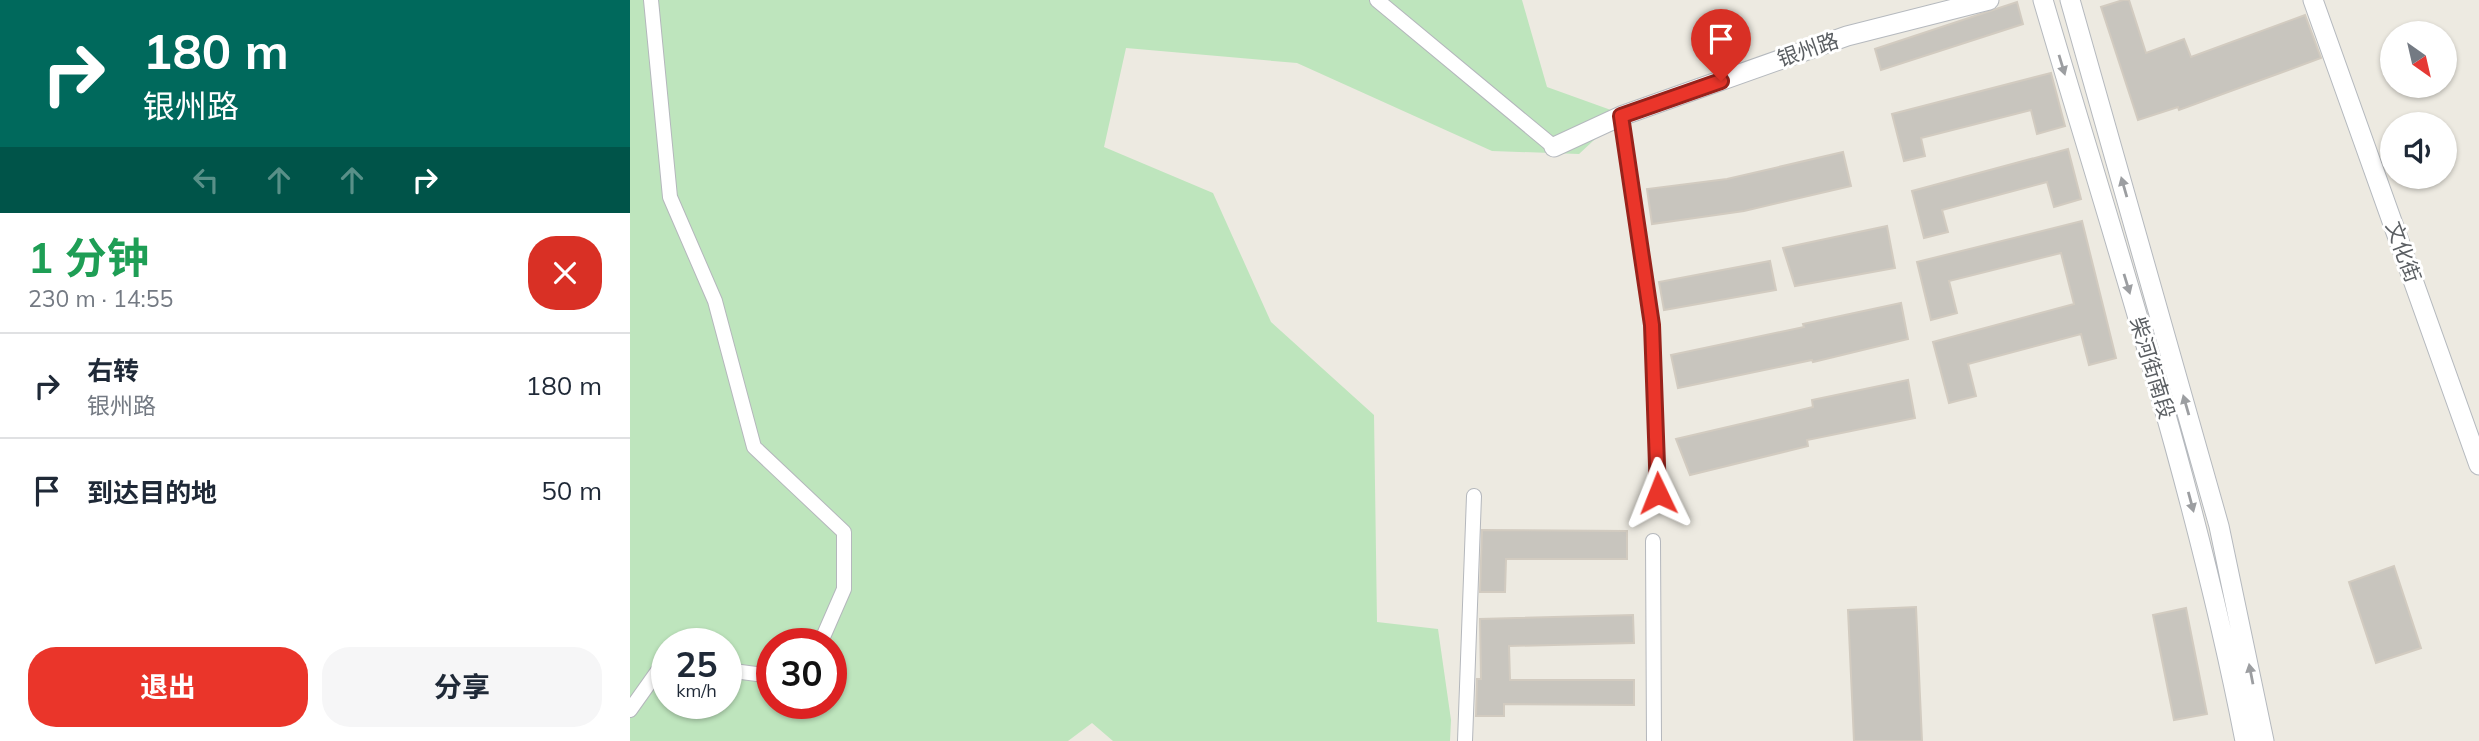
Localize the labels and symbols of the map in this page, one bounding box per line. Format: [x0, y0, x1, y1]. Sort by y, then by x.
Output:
pin [1691, 9, 1751, 81]
north arrow [2380, 21, 2457, 98]
street label: 银州路 [1774, 27, 1842, 72]
one-way arrow [2058, 55, 2068, 76]
one-way arrow [2118, 176, 2128, 197]
street label: 文化街 [2381, 218, 2427, 286]
one-way arrow [2122, 273, 2132, 294]
street label: 柴河街南段 [2125, 314, 2181, 422]
one-way arrow [2181, 394, 2191, 415]
position arrow [1621, 456, 1695, 530]
one-way arrow [2186, 491, 2197, 513]
speed limit sign: 30 [756, 628, 847, 719]
one-way arrow [2245, 663, 2256, 685]

